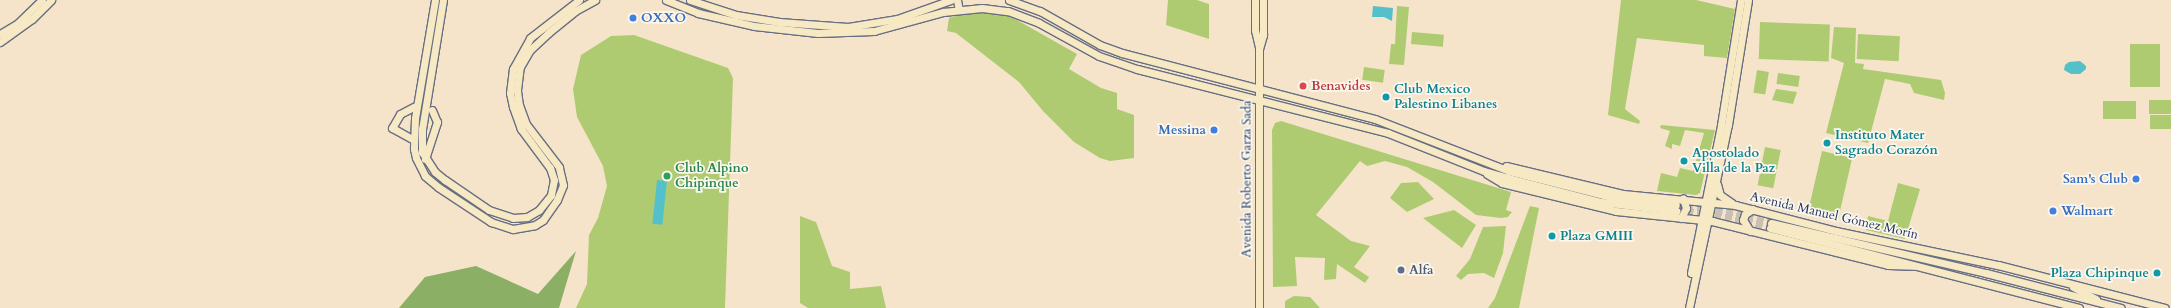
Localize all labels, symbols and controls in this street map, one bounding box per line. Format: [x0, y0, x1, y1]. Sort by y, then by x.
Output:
place label: OXXO [641, 10, 686, 26]
marker: OXXO [628, 13, 638, 23]
place label: Benavides [1311, 78, 1371, 94]
marker: Benavides [1298, 81, 1308, 91]
place label: Club Mexico Palestino Libanes [1394, 82, 1497, 113]
marker: Club Mexico Palestino Libanes [1381, 92, 1391, 102]
street label: Avenida Roberto Garza Sada [1239, 100, 1255, 258]
place label: Messina [1158, 122, 1206, 138]
marker: Messina [1209, 125, 1219, 135]
place label: Instituto Mater Sagrado Corazón [1835, 128, 1938, 159]
marker: Instituto Mater Sagrado Corazón [1822, 138, 1832, 148]
place label: Apostolado Villa de la Paz [1692, 146, 1775, 177]
marker: Apostolado Villa de la Paz [1679, 156, 1689, 166]
place label: Club Alpino Chipinque [675, 161, 749, 192]
marker: Club Alpino Chipinque [662, 171, 672, 181]
place label: Sam's Club [2063, 171, 2128, 187]
marker: Sam's Club [2131, 174, 2141, 184]
street label: Avenida Manuel Gómez Morín [1748, 189, 1920, 243]
place label: Walmart [2061, 203, 2113, 219]
marker: Walmart [2048, 206, 2058, 216]
place label: Plaza GMIII [1560, 228, 1633, 244]
marker: Plaza GMIII [1547, 231, 1557, 241]
place label: Alfa [1409, 262, 1433, 278]
marker: Alfa [1396, 265, 1406, 275]
place label: Plaza Chipinque [2050, 265, 2149, 281]
marker: Plaza Chipinque [2152, 268, 2162, 278]

